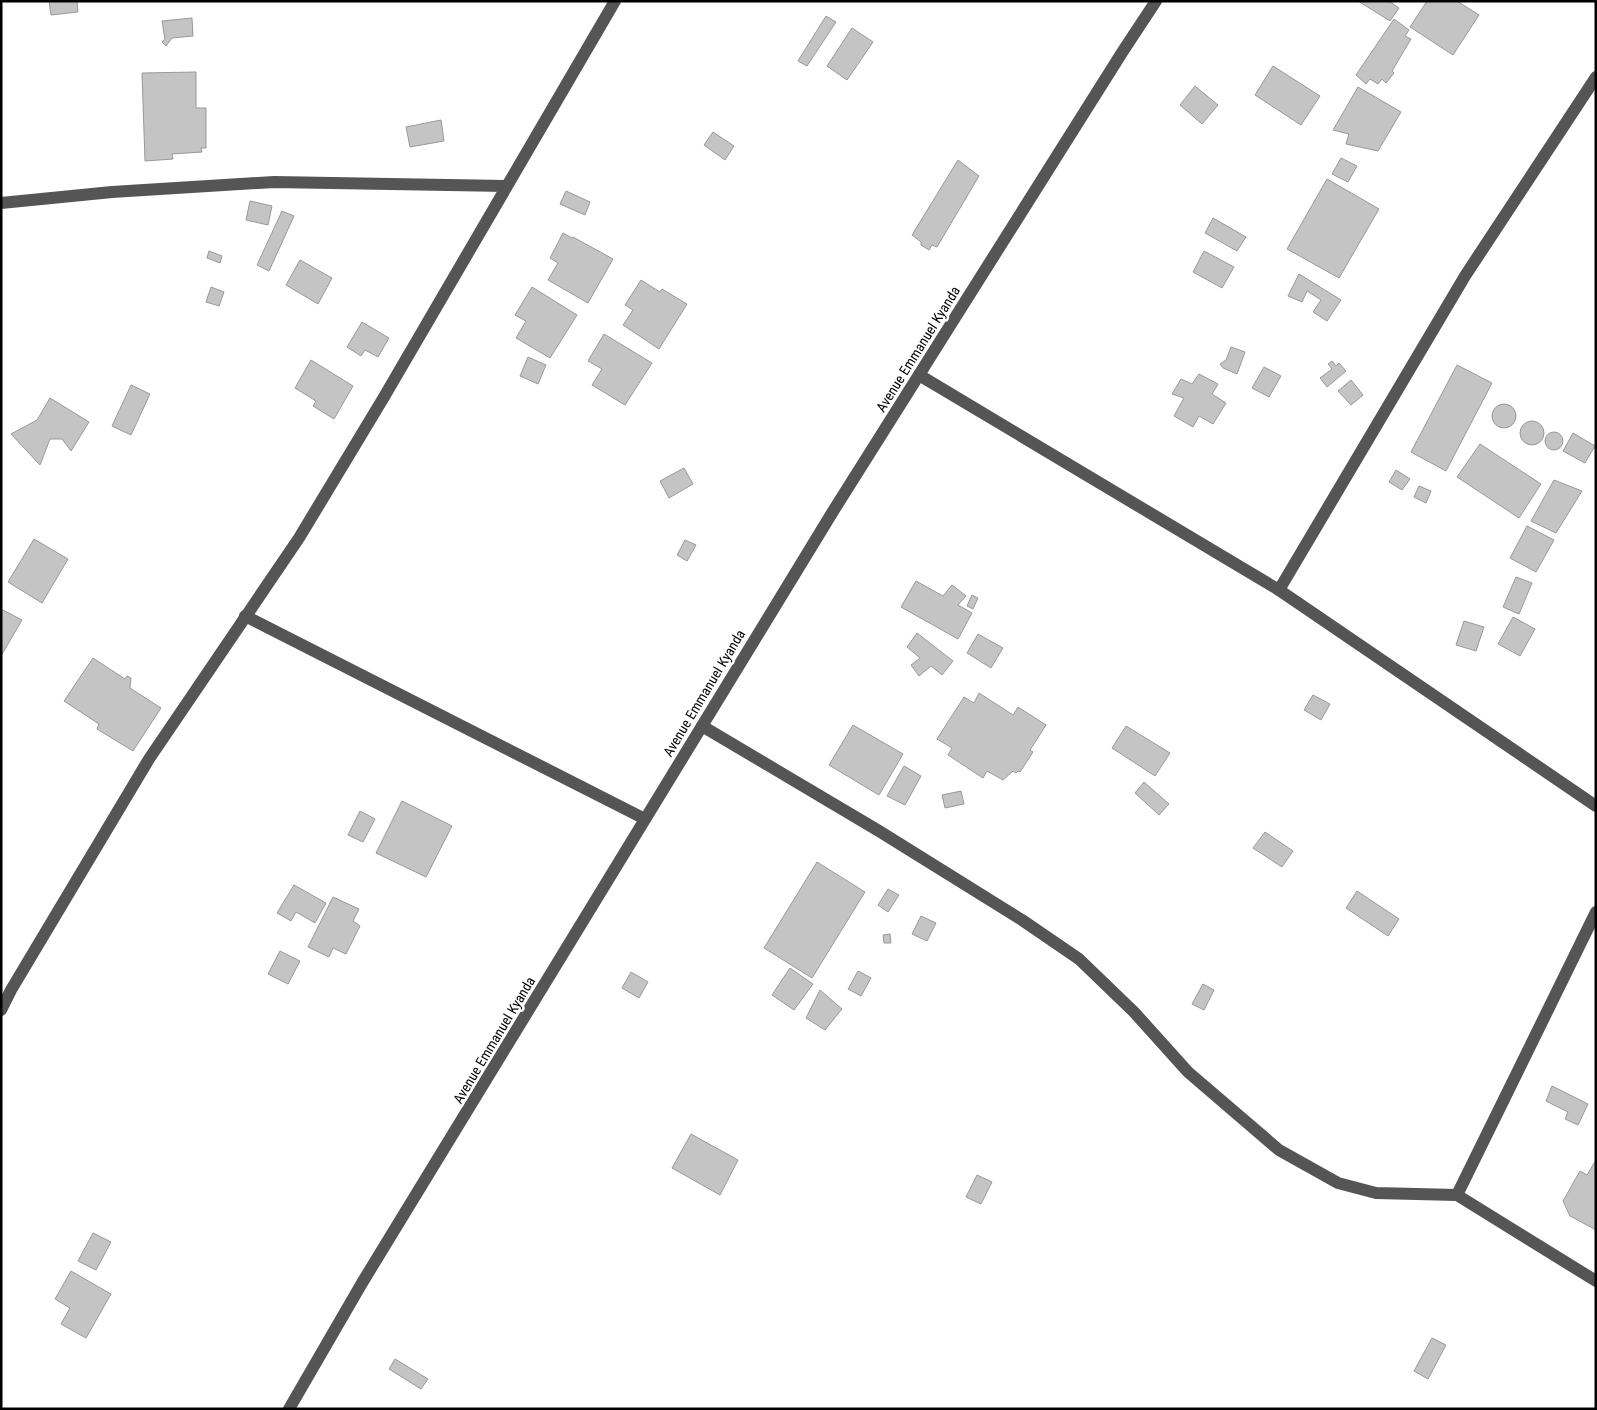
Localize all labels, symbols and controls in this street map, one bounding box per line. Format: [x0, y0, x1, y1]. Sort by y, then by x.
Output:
street label: Avenue Emmanuel Kyanda [873, 283, 963, 415]
street label: Avenue Emmanuel Kyanda [660, 627, 748, 759]
street label: Avenue Emmanuel Kyanda [450, 974, 538, 1106]

